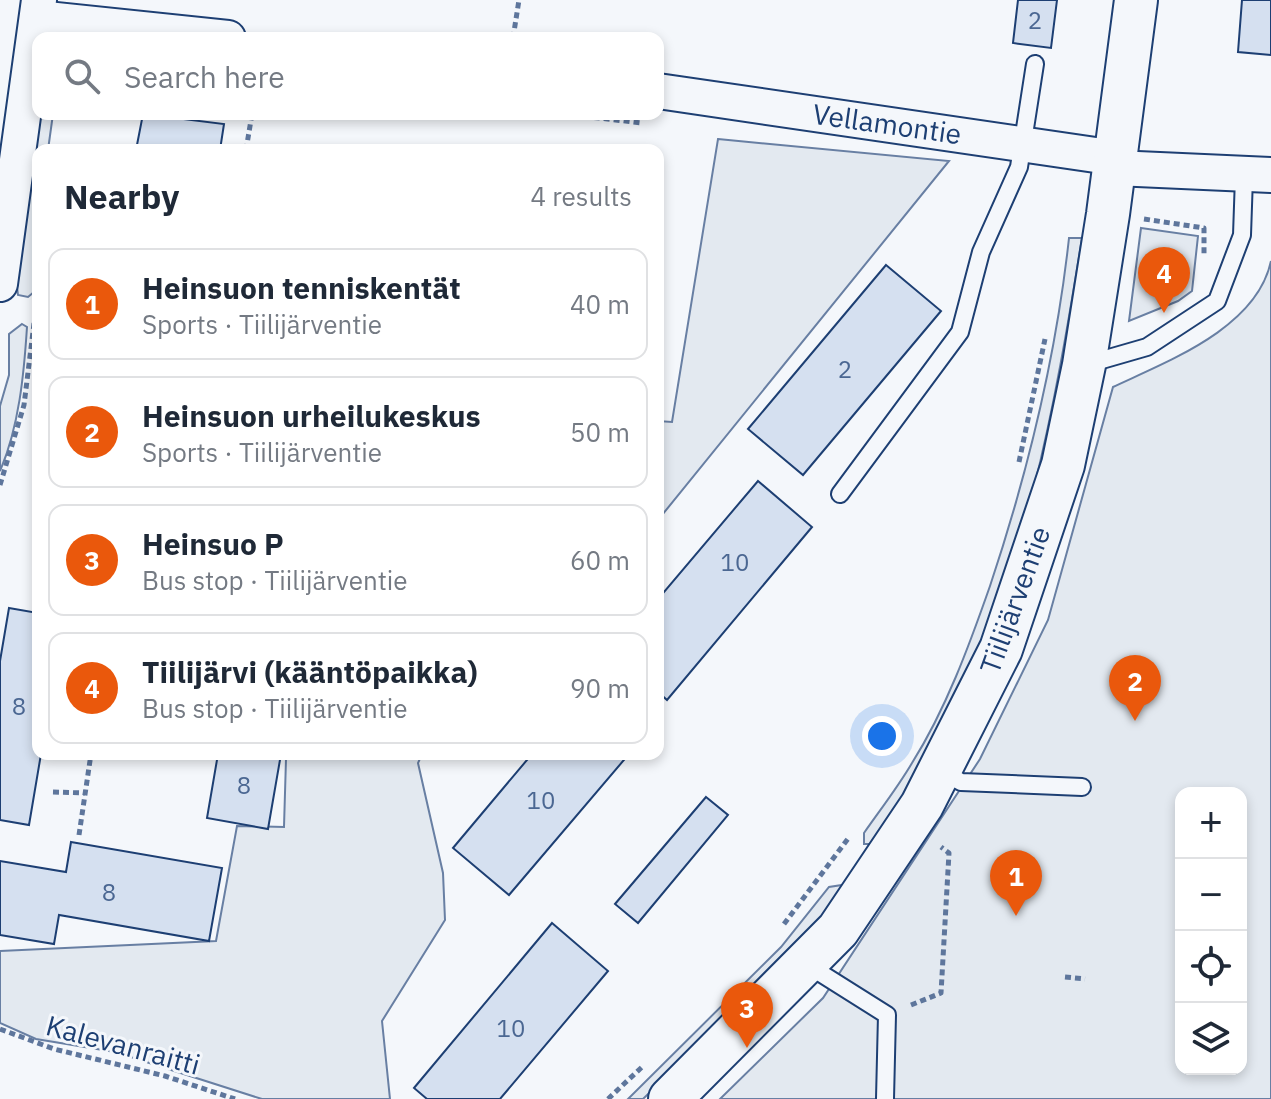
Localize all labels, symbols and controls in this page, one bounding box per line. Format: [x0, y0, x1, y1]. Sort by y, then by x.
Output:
house number: 2 [1028, 4, 1042, 36]
search box [32, 32, 664, 120]
icon: search [60, 54, 104, 98]
text: Search here [124, 57, 285, 96]
street label: Vellamontie [810, 95, 964, 152]
text: Nearby [64, 174, 179, 218]
text: 4 results [530, 179, 632, 213]
pin: 4 [1138, 247, 1190, 313]
text: Heinsuon tenniskentät [142, 268, 461, 307]
text: 1 [84, 287, 100, 321]
text: 40 m [570, 287, 630, 321]
text: Sports · Tiilijärventie [142, 307, 382, 341]
house number: 2 [838, 353, 852, 385]
text: Heinsuon urheilukeskus [142, 396, 481, 435]
text: 2 [84, 415, 100, 449]
text: 50 m [570, 415, 630, 449]
text: Sports · Tiilijärventie [142, 435, 382, 469]
street label: Tiilijärventie [971, 521, 1058, 679]
text: Heinsuo P [142, 524, 284, 563]
text: 3 [84, 543, 100, 577]
text: 60 m [570, 543, 630, 577]
house number: 10 [721, 546, 749, 578]
text: Bus stop · Tiilijärventie [142, 563, 408, 597]
text: Tiilijärvi (kääntöpaikka) [142, 652, 478, 691]
pin: 2 [1109, 655, 1161, 721]
text: 4 [84, 671, 100, 705]
text: 90 m [570, 671, 630, 705]
house number: 8 [12, 690, 26, 722]
text: Bus stop · Tiilijärventie [142, 691, 408, 725]
your location [862, 716, 902, 756]
house number: 8 [237, 769, 251, 801]
house number: 10 [527, 784, 555, 816]
map controls [1175, 787, 1247, 1075]
button: + [1175, 787, 1247, 859]
pin: 1 [990, 850, 1042, 916]
button: − [1175, 859, 1247, 931]
house number: 8 [102, 876, 116, 908]
button: locate [1175, 931, 1247, 1003]
pin: 3 [721, 982, 773, 1048]
button: layers [1175, 1003, 1247, 1075]
street label: Kalevanraitti [42, 1006, 204, 1083]
house number: 10 [497, 1012, 525, 1044]

